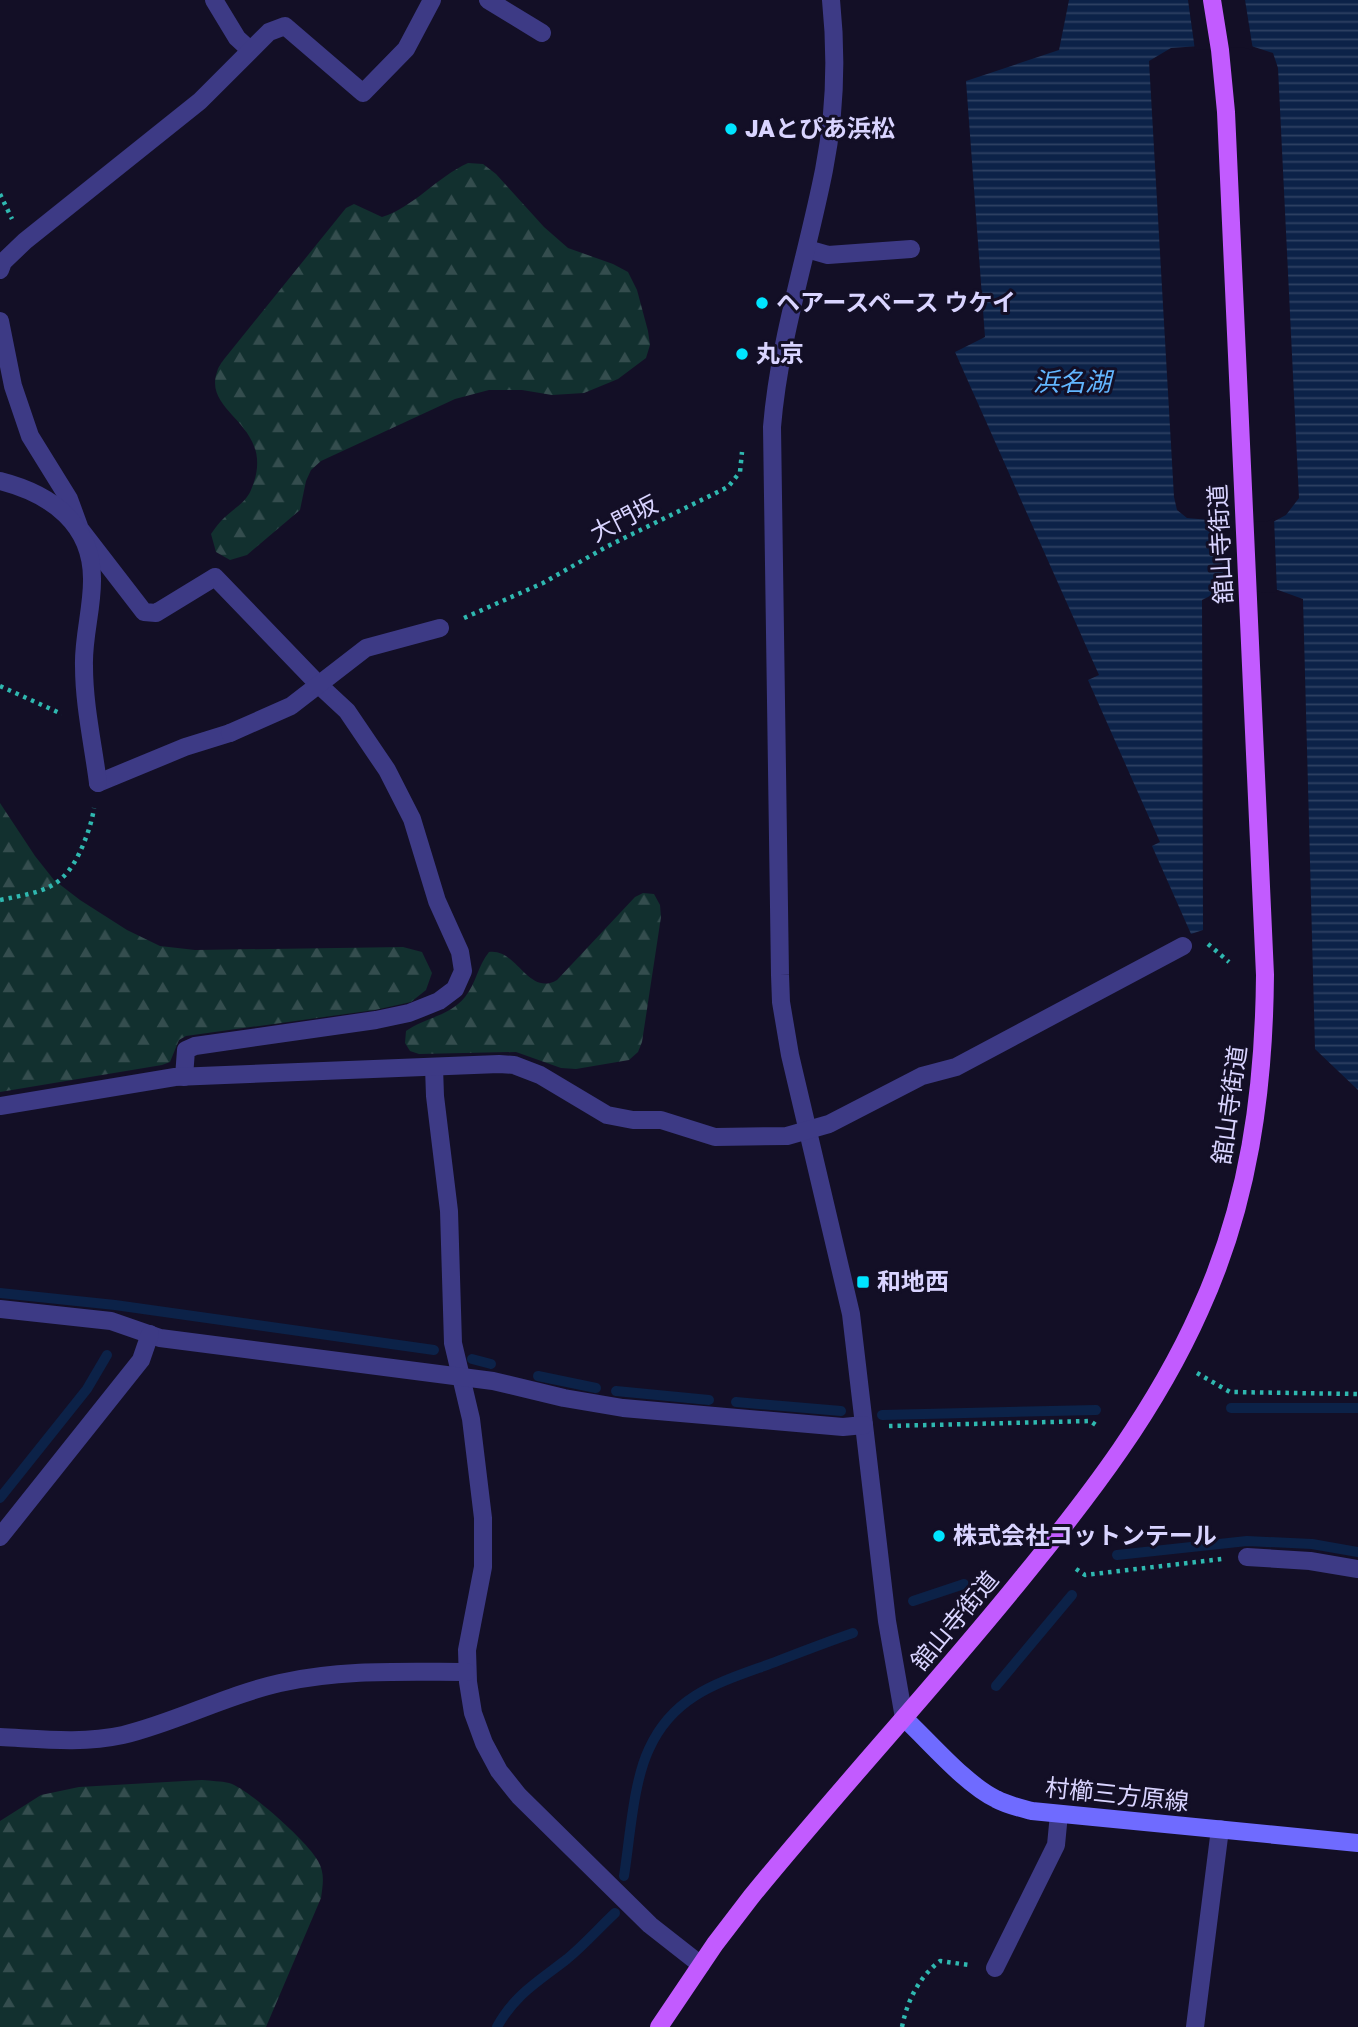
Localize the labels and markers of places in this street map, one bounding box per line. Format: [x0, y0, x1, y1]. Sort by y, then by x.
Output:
place label: JAとぴあ浜松 [745, 113, 895, 142]
marker: JAとぴあ浜松 [723, 121, 739, 137]
place label: ヘアースペース ウケイ [776, 287, 1016, 316]
marker: ヘアースペース ウケイ [754, 295, 770, 311]
place label: 丸京 [756, 338, 804, 367]
marker: 丸京 [734, 346, 750, 362]
place label: 和地西 [877, 1266, 949, 1295]
marker: 和地西 [855, 1274, 871, 1290]
place label: 株式会社コットンテール [953, 1520, 1217, 1549]
marker: 株式会社コットンテール [931, 1528, 947, 1544]

